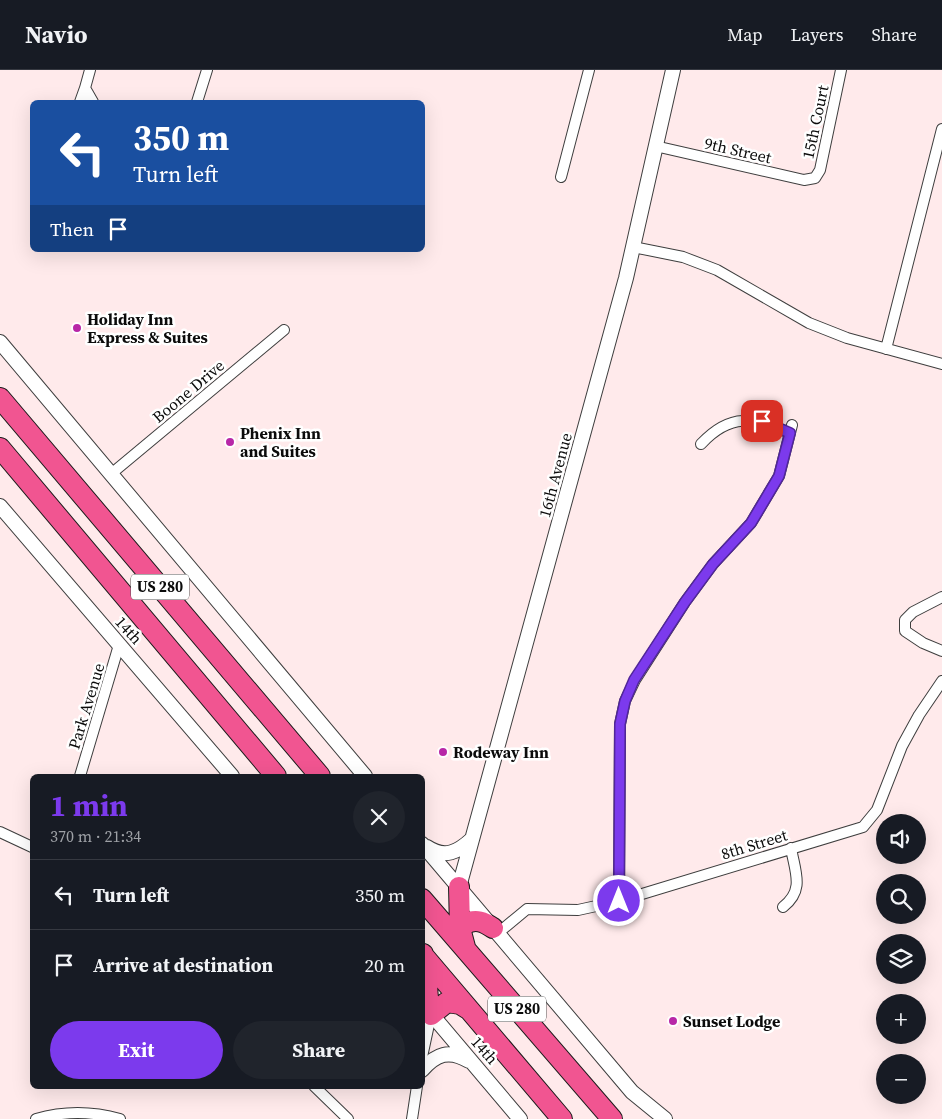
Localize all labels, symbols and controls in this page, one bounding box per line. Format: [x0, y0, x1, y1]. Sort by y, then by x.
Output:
text: Navio [25, 18, 88, 51]
text: Map [727, 22, 762, 47]
text: Layers [790, 22, 843, 47]
text: Share [871, 22, 917, 47]
street label: 15th Court [796, 82, 834, 161]
text: 350 m [133, 114, 229, 162]
icon: left [50, 120, 115, 185]
street label: 9th Street [702, 132, 774, 169]
text: Turn left [133, 159, 218, 189]
icon: arrive [104, 215, 132, 243]
text: Then [50, 216, 94, 242]
place label: Holiday Inn Express & Suites [87, 308, 208, 348]
marker: Holiday Inn Express & Suites [71, 322, 83, 334]
street label: Boone Drive [147, 354, 229, 428]
pin [741, 400, 783, 442]
icon: arrive [748, 407, 776, 435]
place label: Phenix Inn and Suites [240, 422, 321, 462]
street label: 16th Avenue [533, 430, 577, 520]
marker: Phenix Inn and Suites [224, 436, 236, 448]
road number: US 280 [131, 574, 189, 600]
street label: 14th [111, 611, 148, 649]
street label: Park Avenue [62, 660, 110, 752]
place label: Rodeway Inn [453, 741, 549, 763]
marker: Rodeway Inn [437, 746, 449, 758]
text: 1 min [50, 785, 128, 826]
button: close [353, 791, 405, 843]
map controls [876, 814, 926, 1104]
button: sound [876, 814, 926, 864]
street label: 8th Street [718, 823, 790, 864]
text: 370 m · 21:34 [50, 825, 141, 847]
position arrow [592, 874, 644, 926]
button: search [876, 874, 926, 924]
icon: left [50, 881, 78, 909]
text: Turn left [93, 882, 169, 908]
text: 350 m [355, 882, 405, 908]
button: layers [876, 934, 926, 984]
icon: arrive [50, 951, 78, 979]
text: Arrive at destination [93, 952, 273, 978]
text: 20 m [364, 952, 405, 978]
button: + [876, 994, 926, 1044]
road number: US 280 [488, 996, 546, 1022]
place label: Sunset Lodge [683, 1010, 780, 1032]
marker: Sunset Lodge [667, 1015, 679, 1027]
button: Exit [50, 1021, 223, 1079]
button: Share [233, 1021, 405, 1079]
street label: 14th [467, 1031, 504, 1069]
button: − [876, 1054, 926, 1104]

